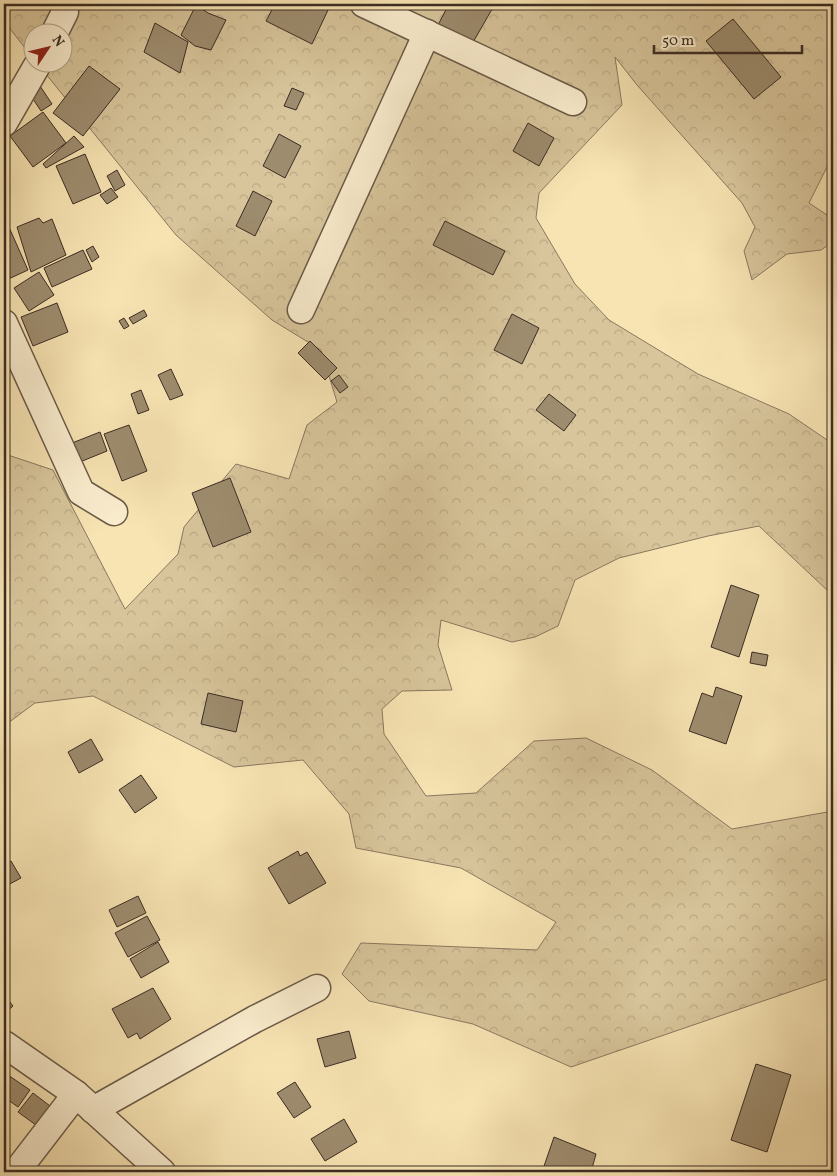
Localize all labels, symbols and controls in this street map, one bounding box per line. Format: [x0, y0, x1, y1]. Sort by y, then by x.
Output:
north arrow [22, 22, 72, 72]
scale bar [654, 22, 802, 54]
text: 50 m [662, 31, 694, 52]
text: N [47, 32, 68, 51]

